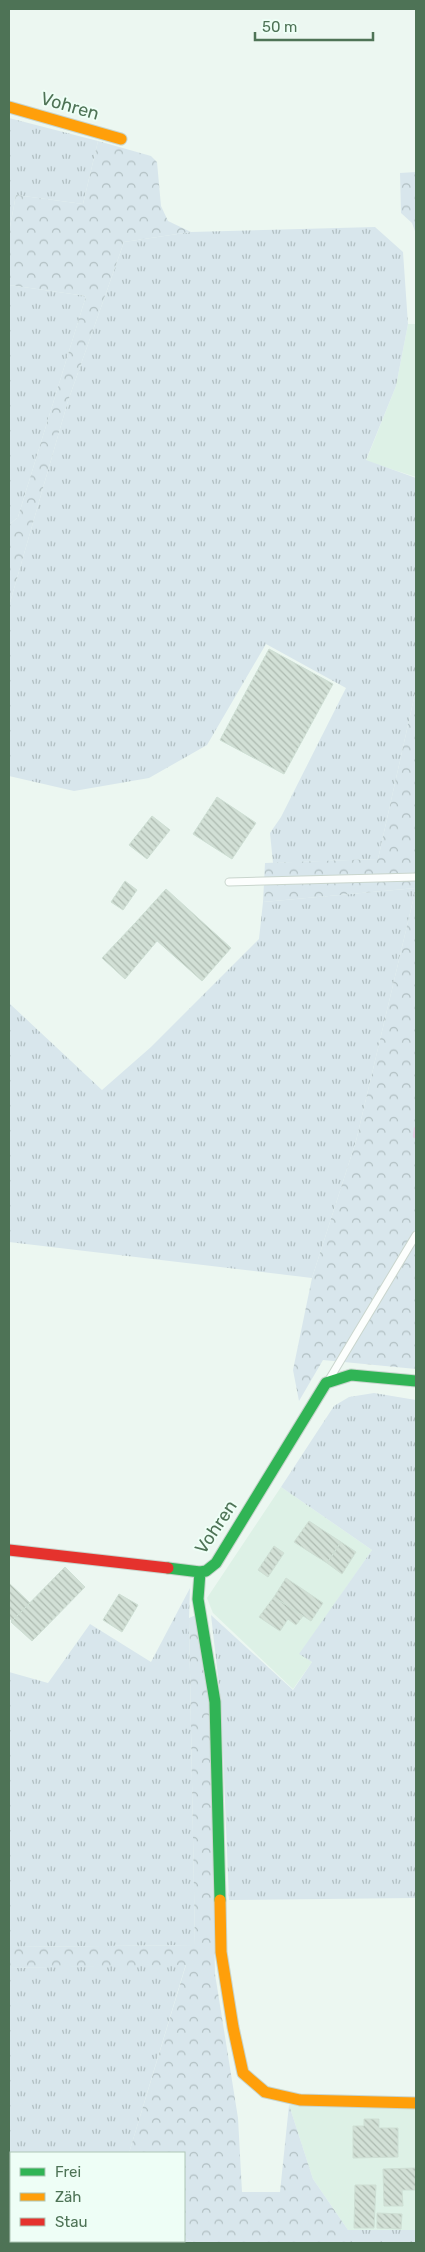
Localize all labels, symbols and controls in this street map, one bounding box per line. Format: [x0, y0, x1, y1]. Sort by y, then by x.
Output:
scale bar [255, 10, 372, 42]
text: 50 m [262, 18, 297, 36]
street label: Vohren [38, 87, 102, 125]
street label: Vohren [190, 1496, 242, 1558]
legend [10, 2152, 185, 2242]
text: Frei [55, 2163, 81, 2181]
text: Zäh [55, 2188, 81, 2206]
text: Stau [55, 2213, 88, 2231]

